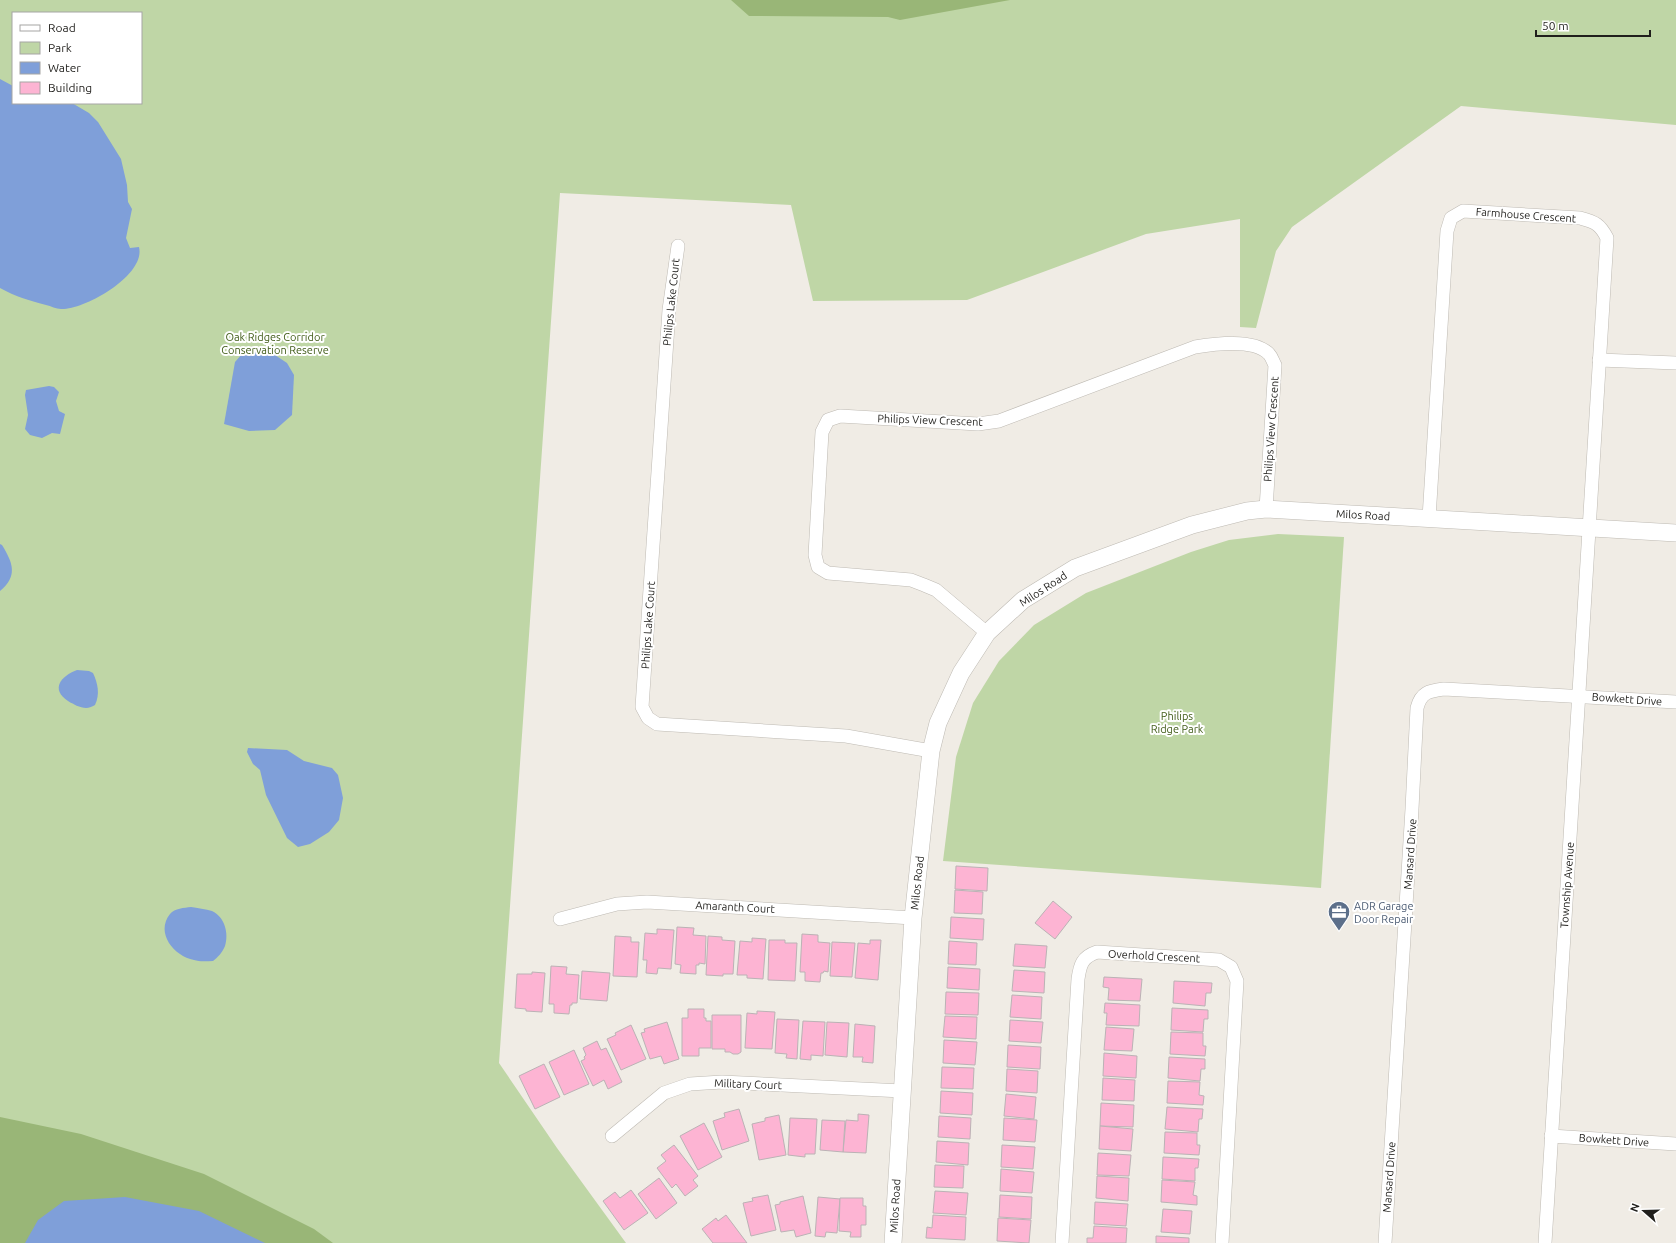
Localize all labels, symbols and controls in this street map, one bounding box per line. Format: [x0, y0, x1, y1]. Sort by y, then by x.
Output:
legend [12, 12, 142, 104]
scale bar [1536, 12, 1650, 38]
text: 50 m [1542, 19, 1569, 32]
text: Road [48, 21, 76, 34]
text: Park [48, 41, 72, 54]
text: Water [48, 61, 81, 74]
text: Building [48, 81, 92, 94]
street label: Farmhouse Crescent [1475, 206, 1577, 225]
street label: Philips Lake Court [660, 257, 682, 346]
park label: Oak Ridges Corridor Conservation Reserve [221, 331, 329, 356]
street label: Philips View Crescent [1261, 375, 1281, 482]
street label: Philips View Crescent [877, 412, 984, 428]
street label: Milos Road [1336, 508, 1390, 522]
street label: Milos Road [1017, 569, 1069, 609]
street label: Philips Lake Court [639, 580, 657, 669]
street label: Bowkett Drive [1591, 691, 1663, 707]
park label: Philips Ridge Park [1151, 710, 1204, 735]
street label: Mansard Drive [1402, 818, 1418, 890]
street label: Township Avenue [1558, 841, 1576, 929]
street label: Milos Road [908, 855, 926, 911]
street label: Amaranth Court [695, 899, 776, 915]
office icon: ADR Garage Door Repair [1326, 899, 1352, 932]
place label: ADR Garage Door Repair [1354, 900, 1414, 925]
street label: Overhold Crescent [1108, 948, 1201, 964]
street label: Military Court [714, 1077, 783, 1091]
street label: Bowkett Drive [1578, 1132, 1650, 1148]
street label: Mansard Drive [1381, 1141, 1397, 1213]
street label: Milos Road [888, 1179, 902, 1233]
north arrow [1624, 1191, 1664, 1231]
text: N [1628, 1202, 1642, 1213]

